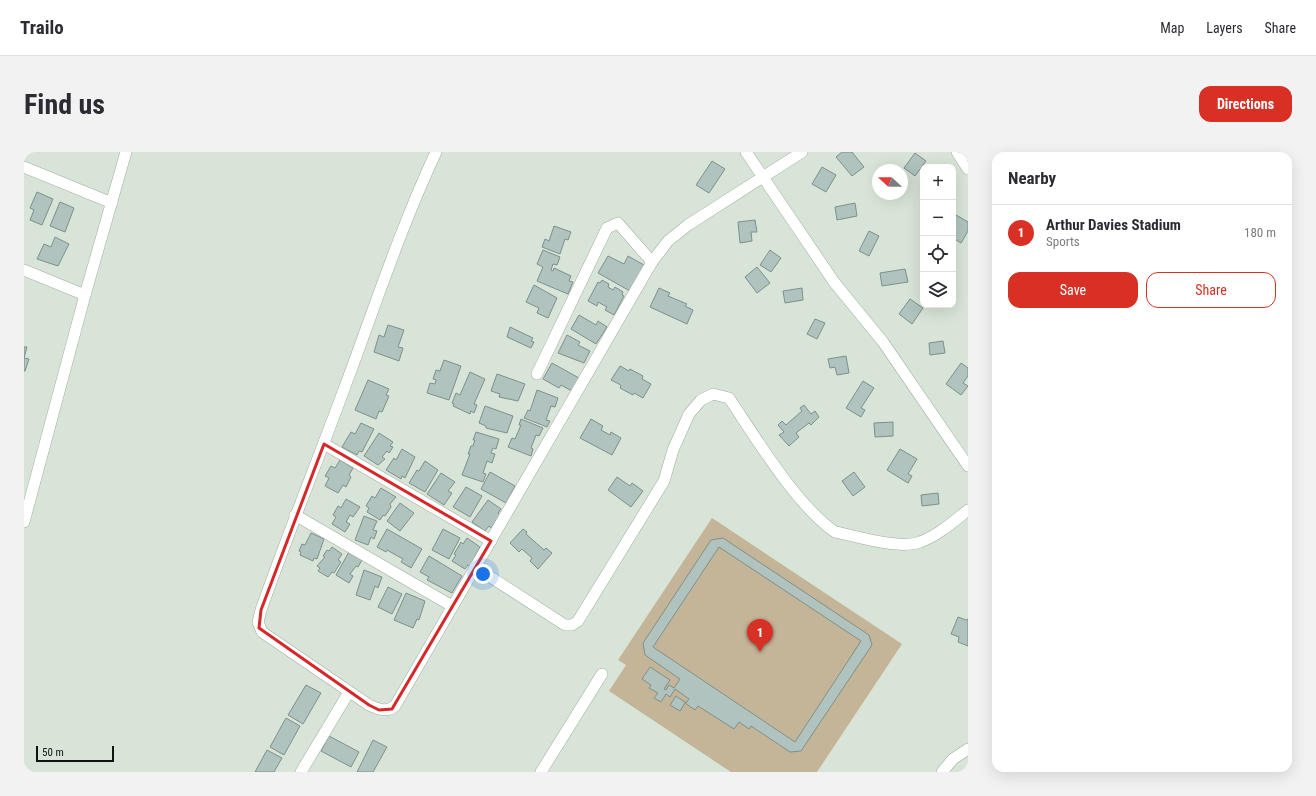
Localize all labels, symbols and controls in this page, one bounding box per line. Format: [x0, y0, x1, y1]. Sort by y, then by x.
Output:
text: Trailo [20, 16, 64, 39]
text: Map [1160, 20, 1184, 36]
text: Layers [1206, 20, 1243, 36]
text: Share [1265, 20, 1296, 36]
button: Directions [1199, 86, 1292, 122]
text: Find us [24, 88, 105, 121]
north arrow [872, 164, 908, 200]
map controls [920, 164, 956, 308]
button: + [920, 164, 956, 200]
text: Nearby [1008, 168, 1056, 188]
button: − [920, 200, 956, 236]
text: Arthur Davies Stadium [1046, 216, 1181, 234]
text: 1 [1018, 225, 1024, 240]
text: 180 m [1244, 225, 1276, 240]
text: Sports [1046, 234, 1080, 249]
button: locate [920, 236, 956, 272]
button: layers [920, 272, 956, 308]
button: Save [1008, 272, 1138, 308]
button: Share [1146, 272, 1276, 308]
your location [473, 564, 493, 584]
pin: 1 [747, 619, 773, 652]
scale bar [36, 744, 114, 763]
text: 50 m [42, 746, 64, 759]

